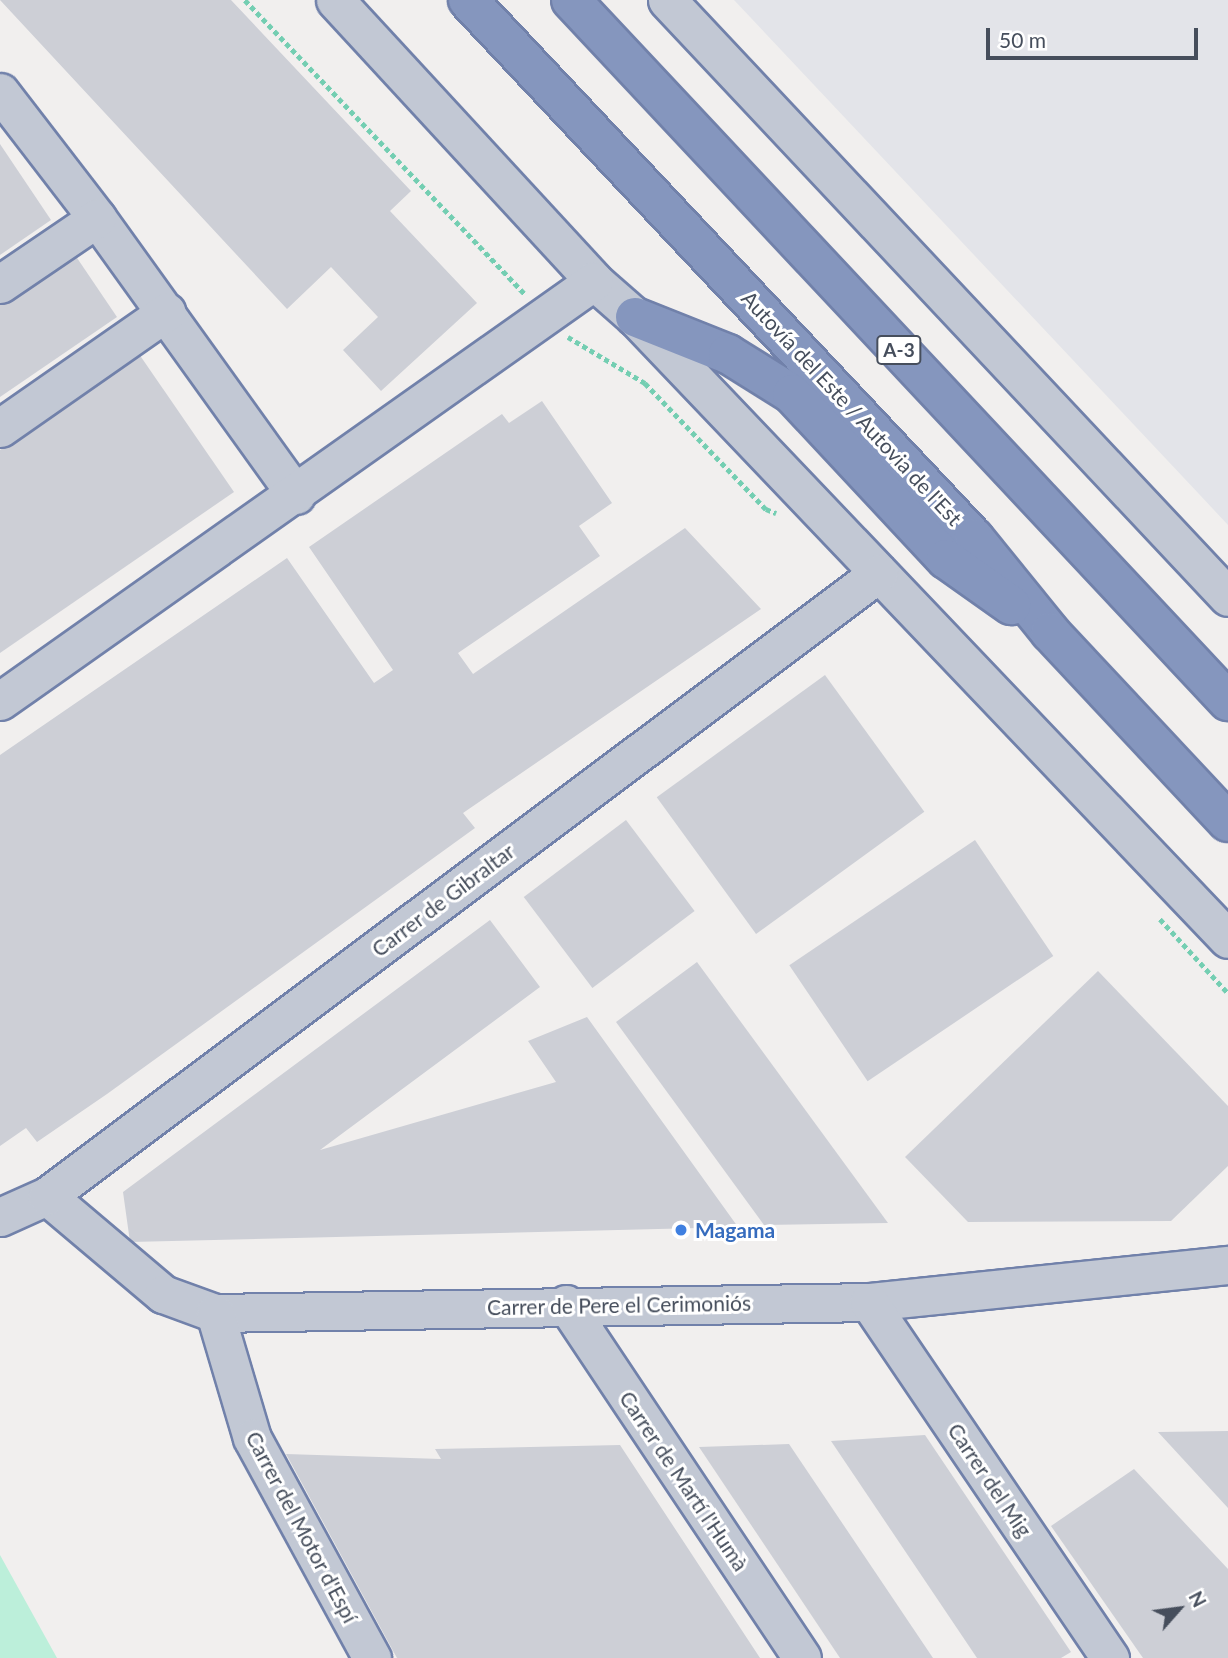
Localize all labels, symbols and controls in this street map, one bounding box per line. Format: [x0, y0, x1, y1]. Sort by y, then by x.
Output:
scale bar [990, 14, 1202, 58]
text: 50 m [999, 27, 1046, 52]
street label: Autovía del Este / Autovia de l'Est [736, 285, 968, 531]
road number: A-3 [876, 334, 922, 366]
street label: Carrer de Gibraltar [367, 838, 519, 962]
place label: Magama [695, 1217, 775, 1243]
marker: Magama [673, 1222, 689, 1238]
street label: Carrer de Pere el Cerimoniós [487, 1290, 751, 1320]
street label: Carrer de Martí l'Humà [614, 1386, 754, 1576]
street label: Carrer del Mig [943, 1418, 1037, 1542]
street label: Carrer del Motor d'Espí [241, 1427, 363, 1627]
north arrow [1144, 1574, 1214, 1644]
text: N [1184, 1587, 1212, 1611]

